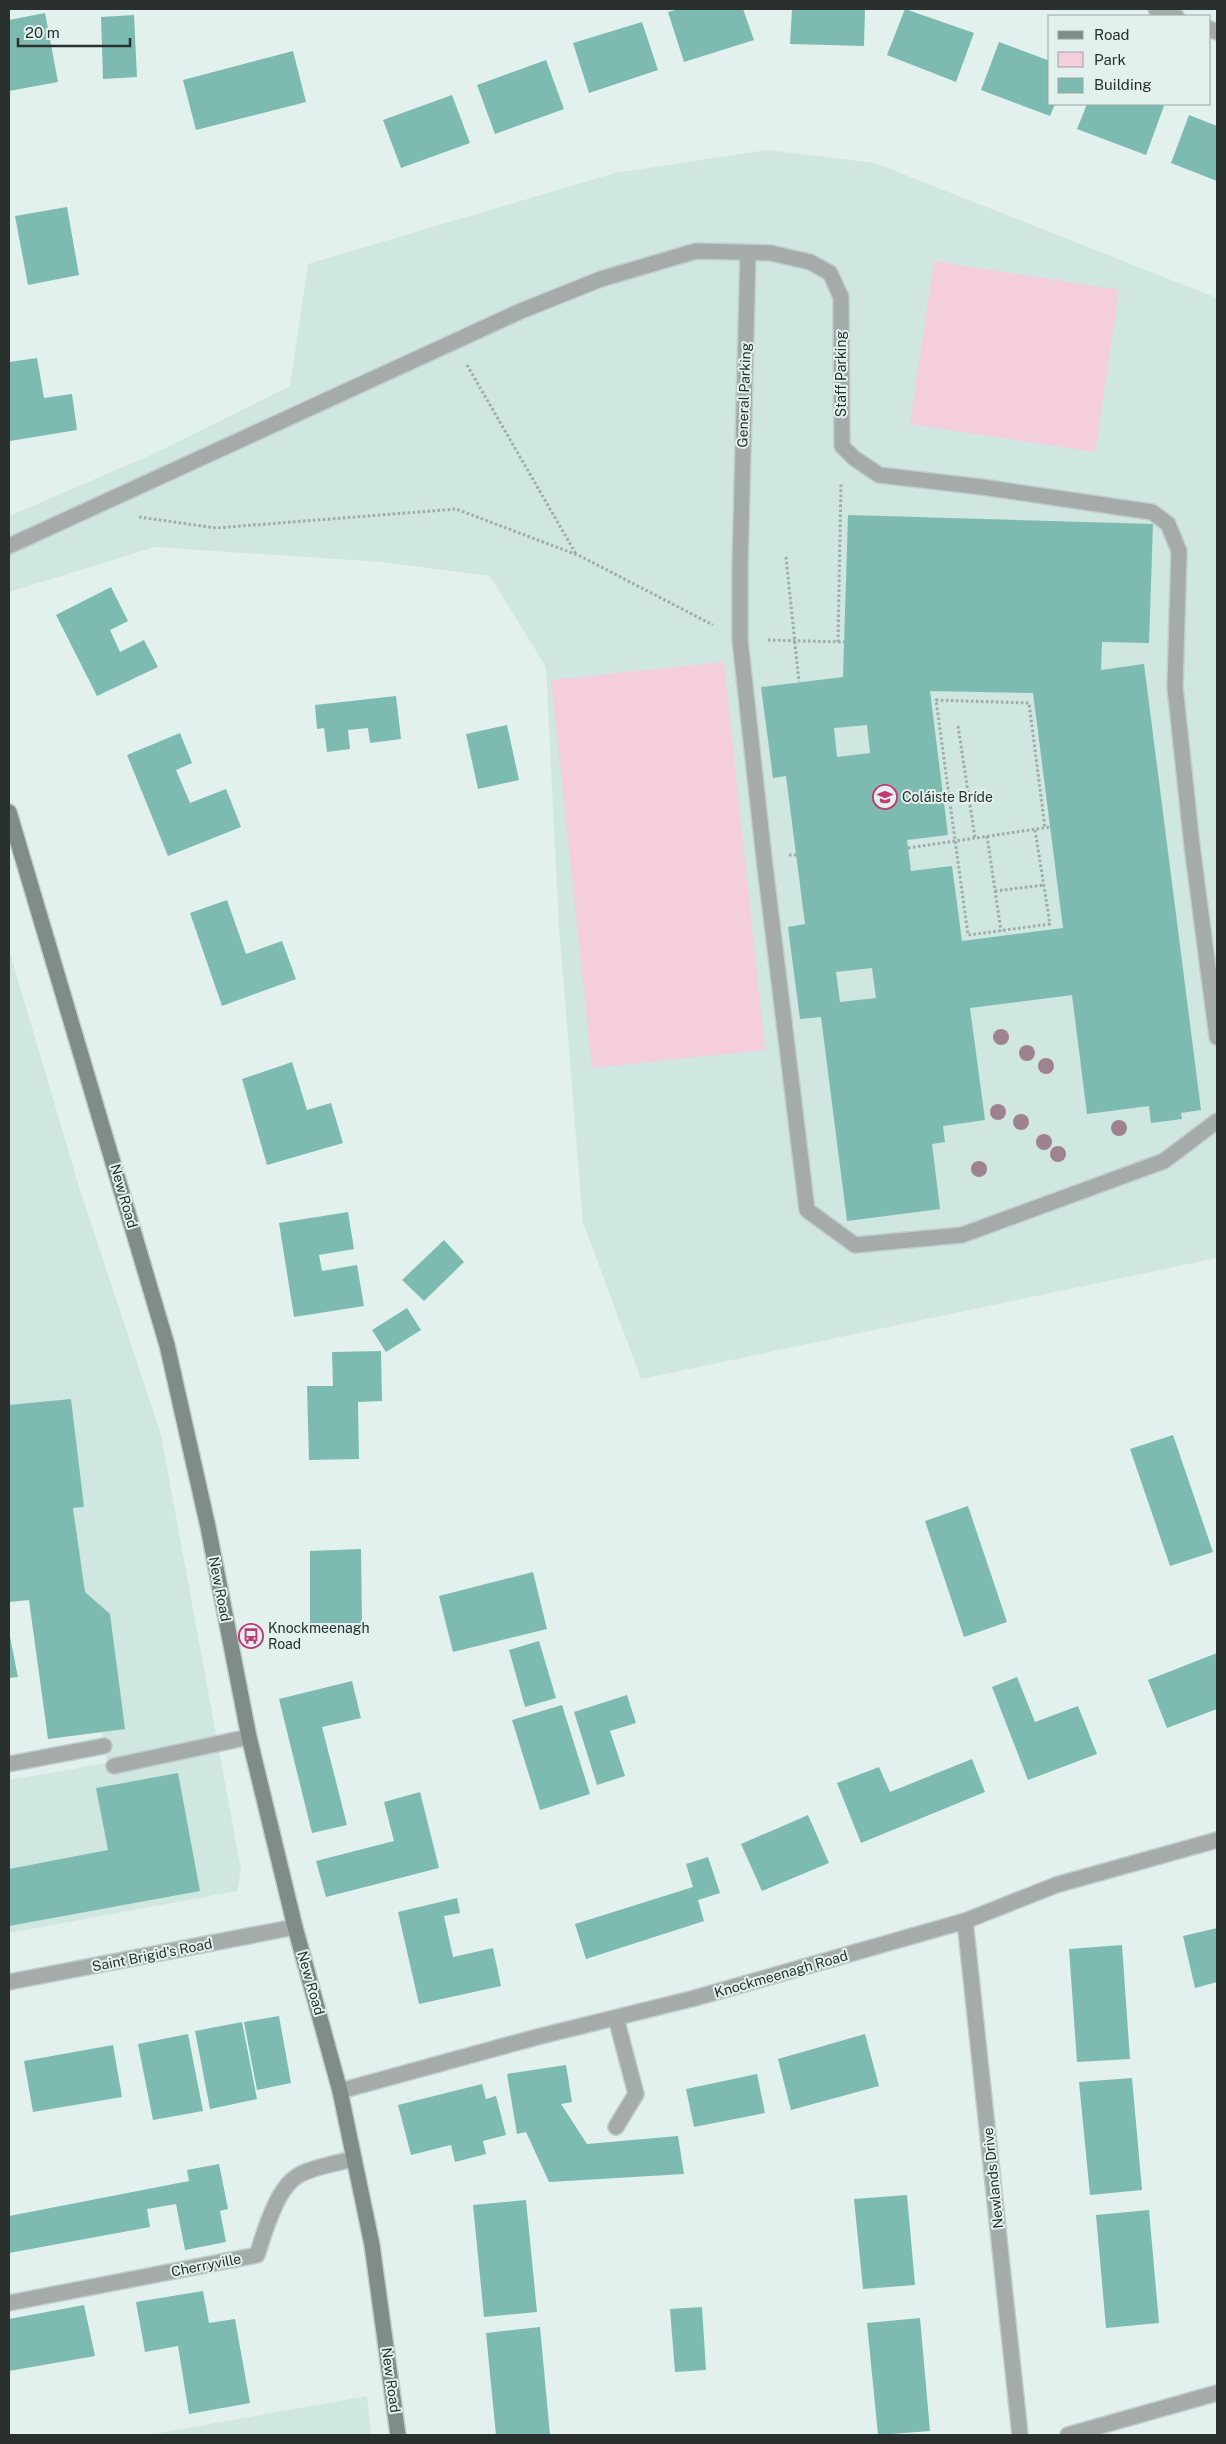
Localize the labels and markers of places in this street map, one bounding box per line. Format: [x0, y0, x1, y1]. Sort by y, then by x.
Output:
school or university icon: Coláiste Bríde [872, 784, 898, 810]
place label: Coláiste Bríde [902, 789, 993, 805]
place label: Knockmeenagh Road [268, 1620, 369, 1652]
bus stop icon: Knockmeenagh Road [238, 1623, 264, 1649]

